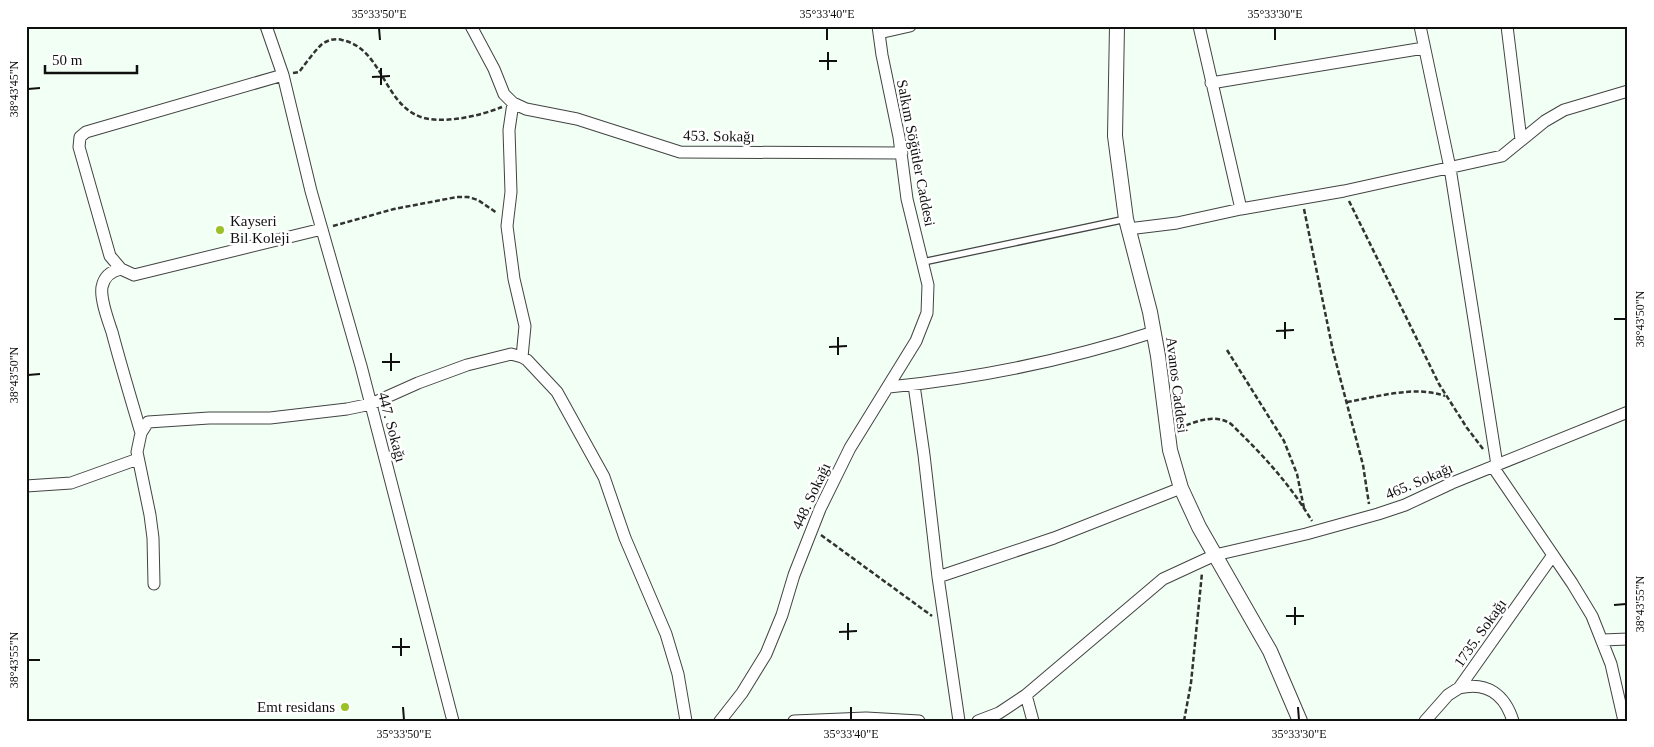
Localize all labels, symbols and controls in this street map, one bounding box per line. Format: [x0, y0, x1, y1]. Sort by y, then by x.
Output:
text: 35°33'50"E [351, 7, 407, 21]
text: 35°33'40"E [799, 7, 855, 21]
text: 35°33'30"E [1247, 7, 1303, 21]
scale bar [45, 42, 138, 74]
text: 50 m [52, 52, 83, 68]
text: 38°43'45"N [7, 60, 21, 117]
street label: Salkım Söğütler Caddesi [894, 78, 938, 228]
street label: 453. Sokağı [683, 127, 755, 145]
place label: Kayseri Bil Koleji [230, 213, 290, 246]
marker: Kayseri Bil Koleji [214, 224, 226, 236]
text: 38°43'50"N [1633, 290, 1647, 347]
street label: Avanos Caddesi [1163, 336, 1191, 434]
text: 38°43'50"N [7, 346, 21, 403]
street label: 447. Sokağı [375, 390, 409, 464]
street label: 448. Sokağı [789, 460, 833, 532]
street label: 465. Sokağı [1383, 460, 1455, 502]
text: 38°43'55"N [1633, 575, 1647, 632]
street label: 1735. Sokağı [1451, 596, 1509, 670]
text: 38°43'55"N [7, 631, 21, 688]
place label: Emt residans [257, 699, 335, 715]
marker: Emt residans [339, 701, 351, 713]
text: 35°33'50"E [376, 727, 432, 741]
text: 35°33'40"E [823, 727, 879, 741]
text: 35°33'30"E [1271, 727, 1327, 741]

